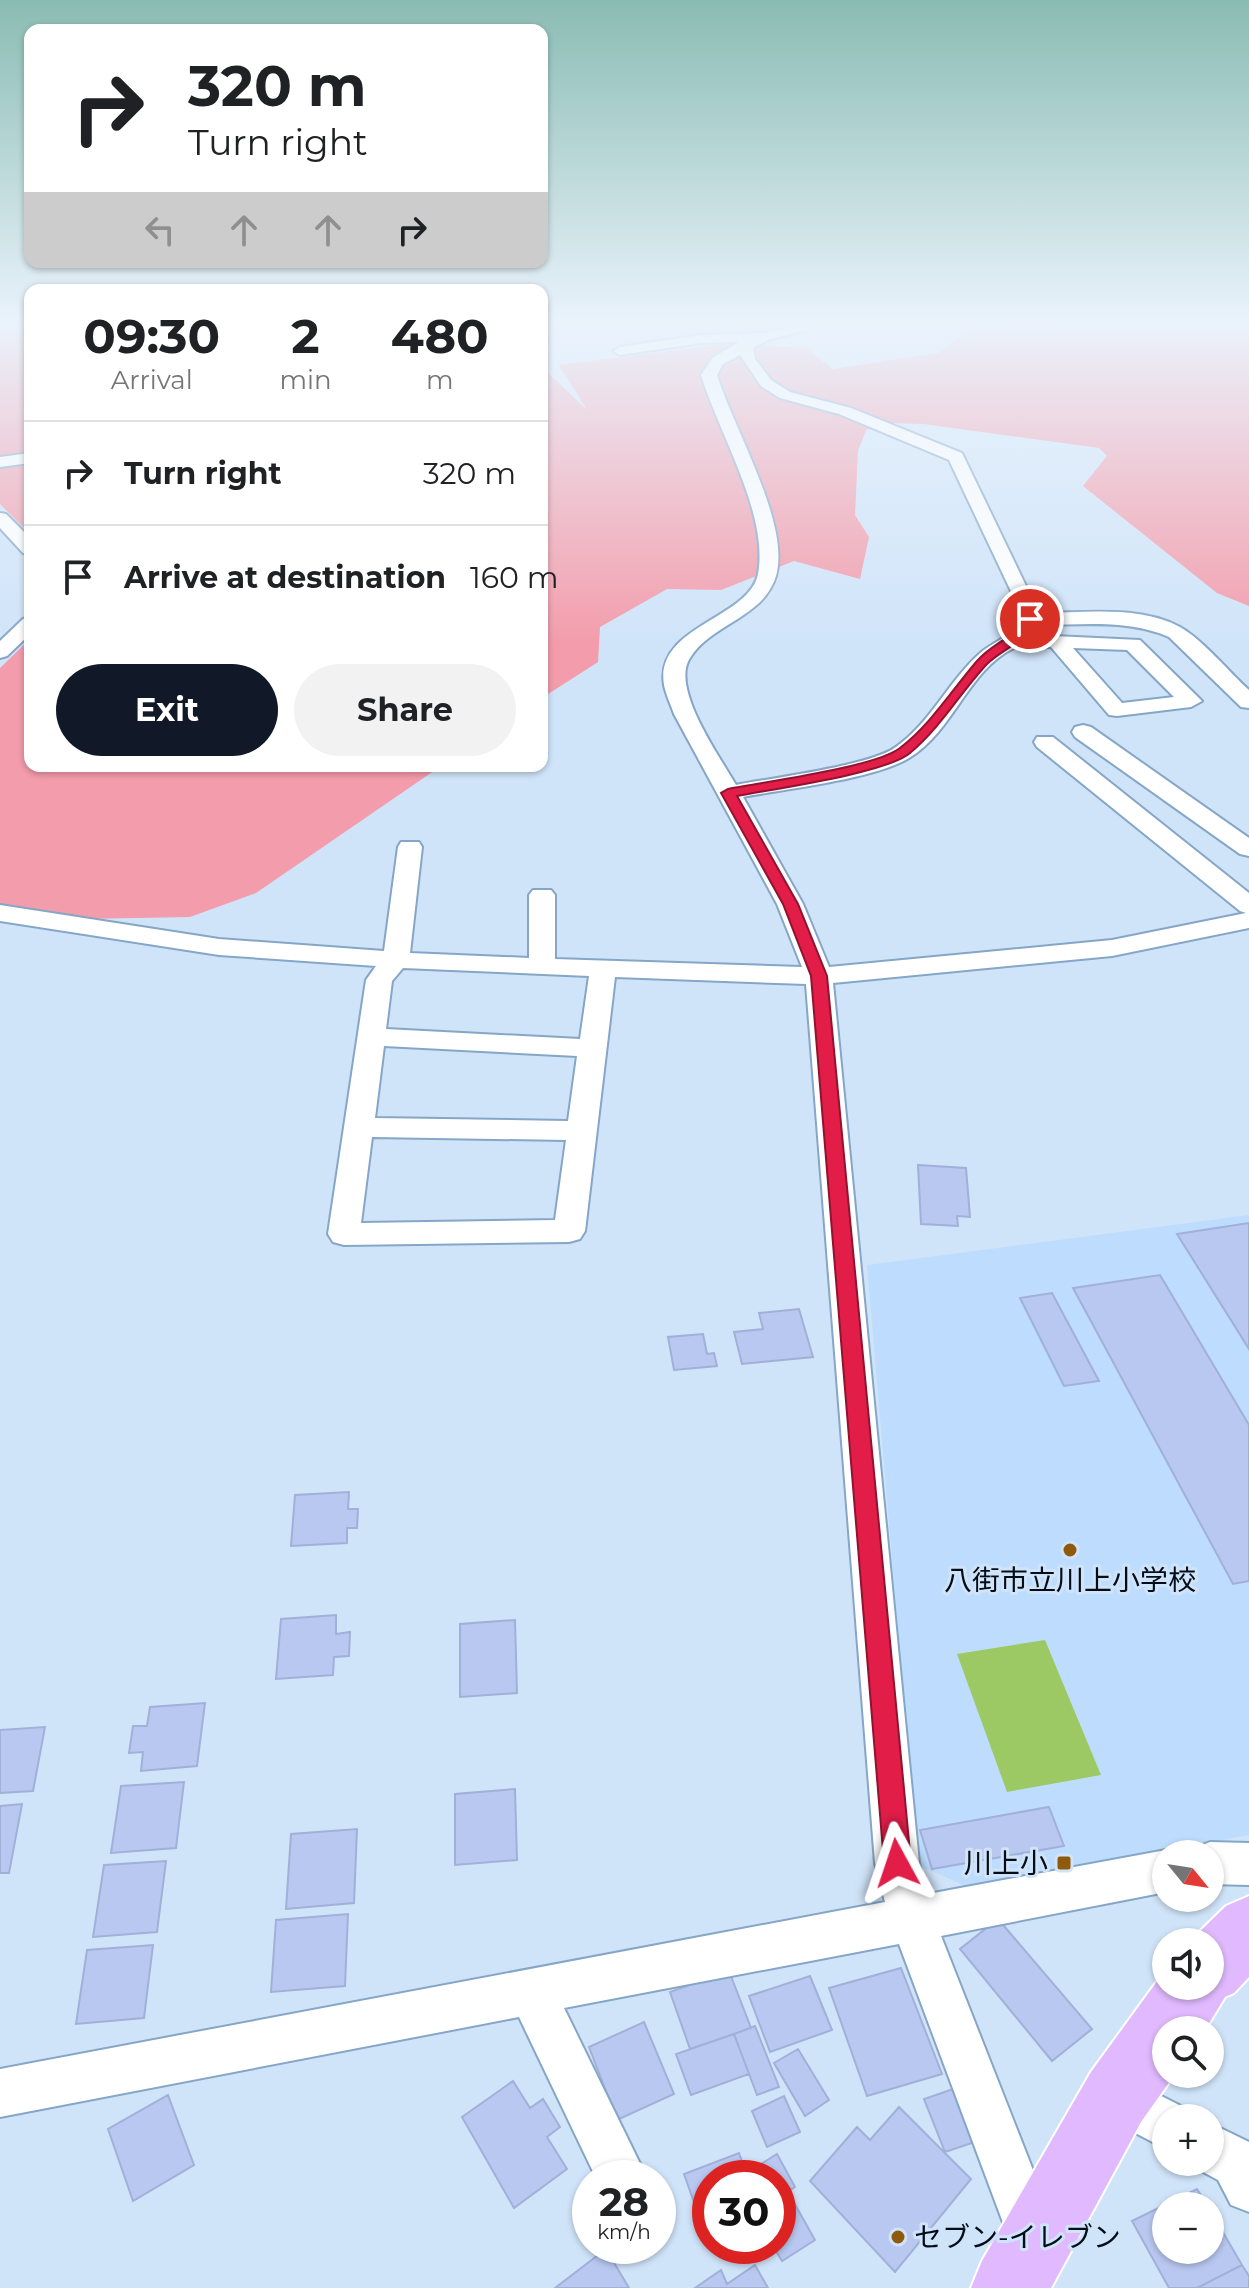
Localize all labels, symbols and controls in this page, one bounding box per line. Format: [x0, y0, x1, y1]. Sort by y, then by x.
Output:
text: 320 m [188, 52, 367, 120]
icon: right [56, 56, 160, 160]
text: Turn right [188, 120, 368, 164]
icon: left [138, 208, 182, 252]
icon: ahead [222, 208, 266, 252]
icon: ahead [306, 208, 350, 252]
icon: right [390, 208, 434, 252]
text: 09:30 [83, 307, 220, 365]
text: 2 [291, 307, 320, 365]
text: 480 [391, 307, 489, 365]
text: Arrival [111, 364, 193, 396]
text: min [279, 364, 332, 396]
text: m [426, 364, 454, 396]
icon: right [56, 451, 100, 495]
text: Turn right [124, 455, 281, 492]
text: 320 m [423, 455, 516, 492]
icon: arrive [56, 555, 100, 599]
text: Arrive at destination [124, 559, 446, 596]
text: 160 m [470, 559, 559, 596]
pin [996, 585, 1064, 653]
icon: arrive [1008, 597, 1052, 641]
button: Exit [56, 664, 278, 756]
button: Share [294, 664, 516, 756]
marker: 八街市立川上小学校 [1061, 1541, 1079, 1559]
place label: 八街市立川上小学校 [944, 1563, 1196, 1597]
position arrow [855, 1821, 939, 1905]
north arrow [1152, 1840, 1224, 1912]
map controls [1152, 1840, 1224, 2264]
place label: 川上小 [964, 1846, 1048, 1880]
marker: 川上小 [1055, 1854, 1073, 1872]
button: sound [1152, 1928, 1224, 2000]
button: search [1152, 2016, 1224, 2088]
button: + [1152, 2104, 1224, 2176]
speed limit sign: 30 [692, 2160, 796, 2264]
text: 28 [599, 2177, 649, 2226]
button: − [1152, 2192, 1224, 2264]
text: km/h [597, 2220, 651, 2244]
place label: セブン-イレブン [914, 2220, 1121, 2254]
marker: セブン-イレブン [889, 2228, 907, 2246]

